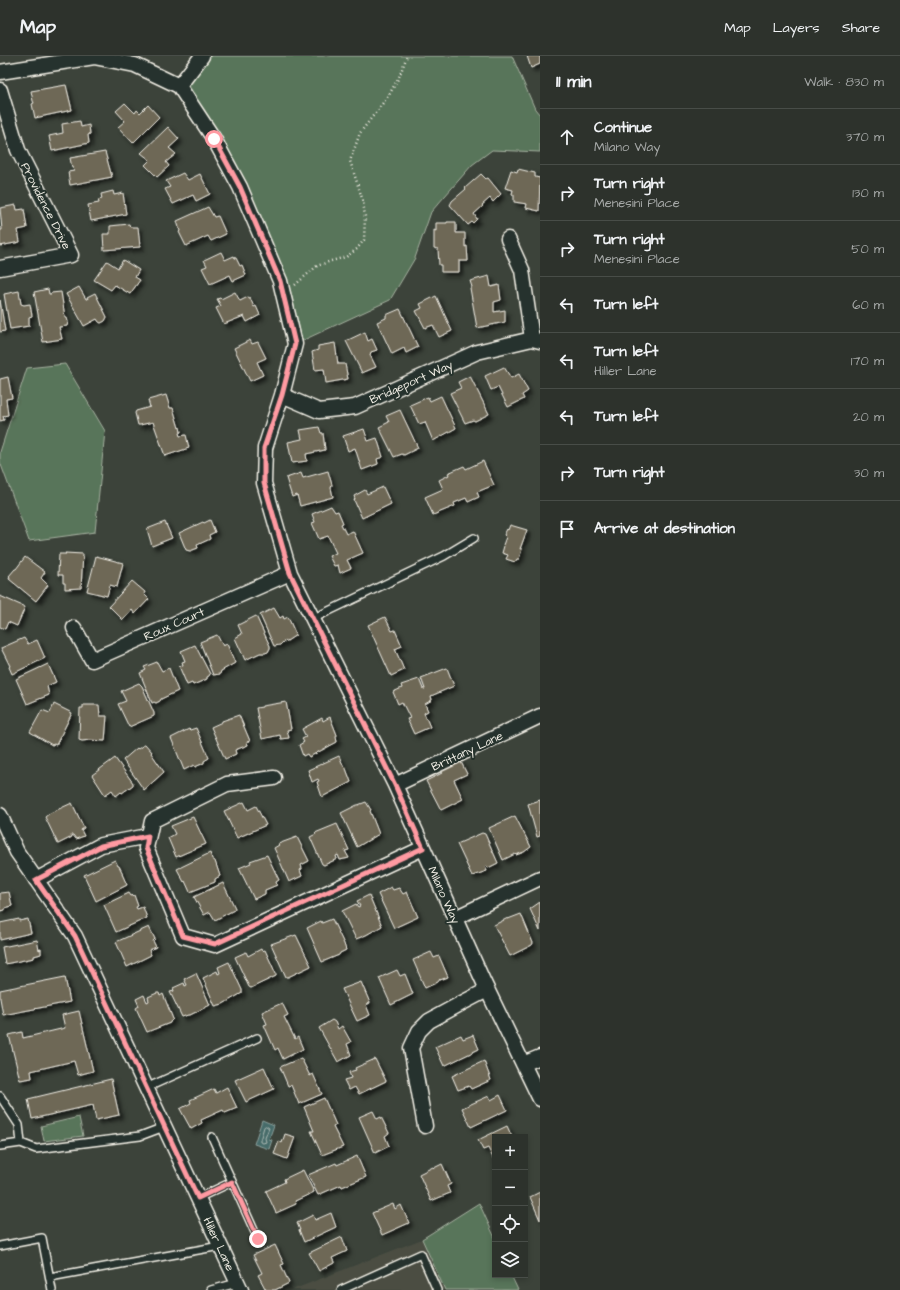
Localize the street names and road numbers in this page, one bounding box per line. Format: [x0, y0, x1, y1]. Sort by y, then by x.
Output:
street label: Providence Drive [16, 160, 75, 253]
street label: Bridgeport Way [367, 356, 456, 409]
street label: Roux Court [141, 603, 207, 645]
street label: Brittany Lane [429, 727, 507, 776]
street label: Milano Way [422, 864, 464, 927]
street label: Hiller Lane [199, 1214, 239, 1274]

